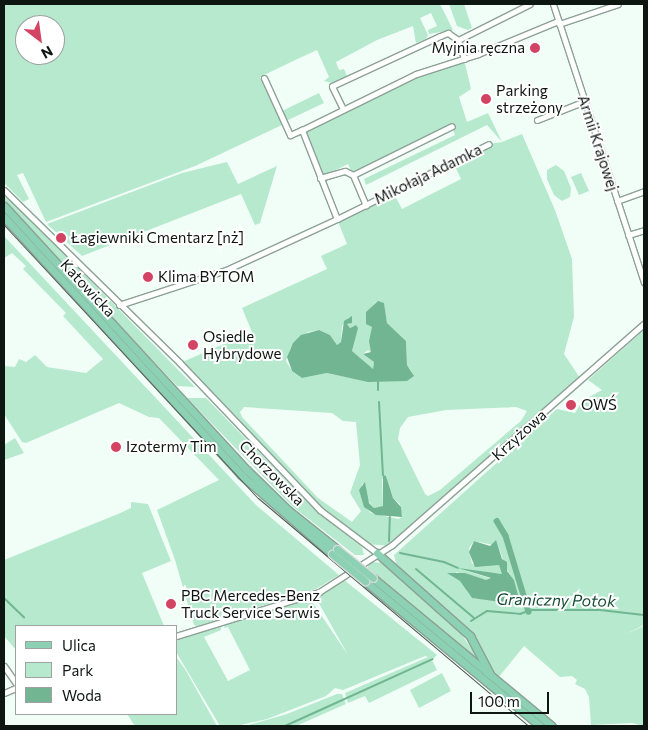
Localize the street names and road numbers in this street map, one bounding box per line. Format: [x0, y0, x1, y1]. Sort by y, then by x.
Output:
street label: Armii Krajowej [574, 93, 622, 193]
street label: Mikołaja Adamka [371, 140, 485, 208]
street label: Katowicka [57, 256, 119, 320]
street label: Krzyżowa [488, 406, 550, 464]
street label: Chorzowska [236, 437, 308, 509]

